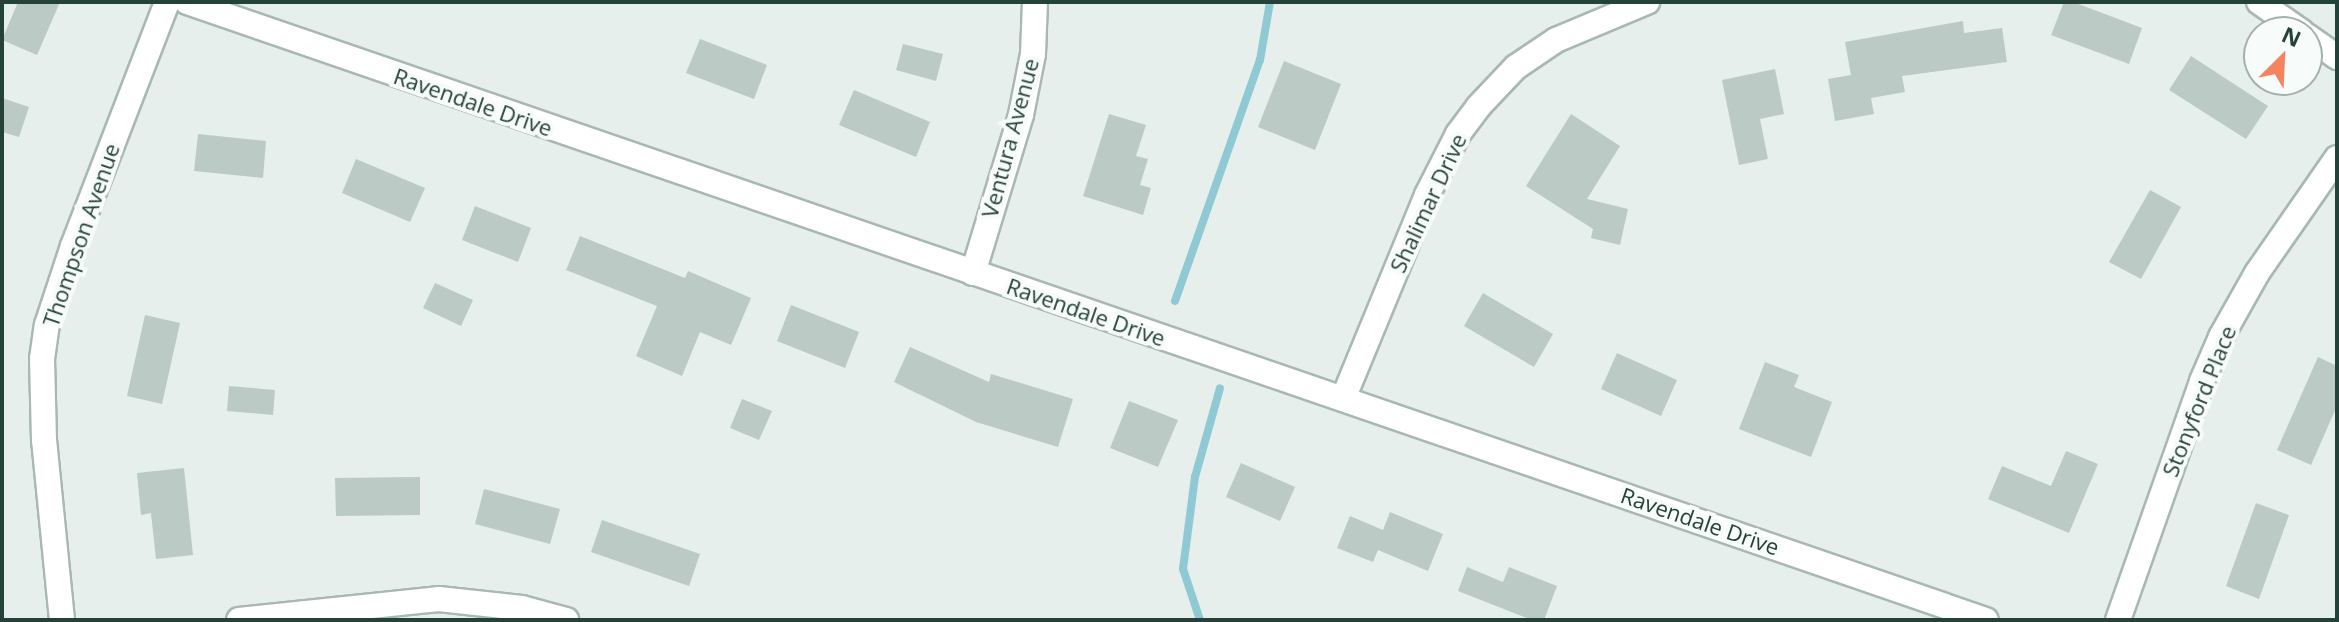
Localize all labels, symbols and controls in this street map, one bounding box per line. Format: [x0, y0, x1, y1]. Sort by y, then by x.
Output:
north arrow [2243, 16, 2323, 96]
text: N [2278, 19, 2306, 53]
street label: Ventura Avenue [976, 55, 1044, 221]
street label: Ravendale Drive [390, 63, 556, 141]
street label: Shalimar Drive [1384, 129, 1472, 277]
street label: Thompson Avenue [37, 140, 125, 330]
street label: Ravendale Drive [1003, 273, 1169, 351]
street label: Stonyford Place [2157, 322, 2241, 480]
street label: Ravendale Drive [1617, 482, 1783, 560]

